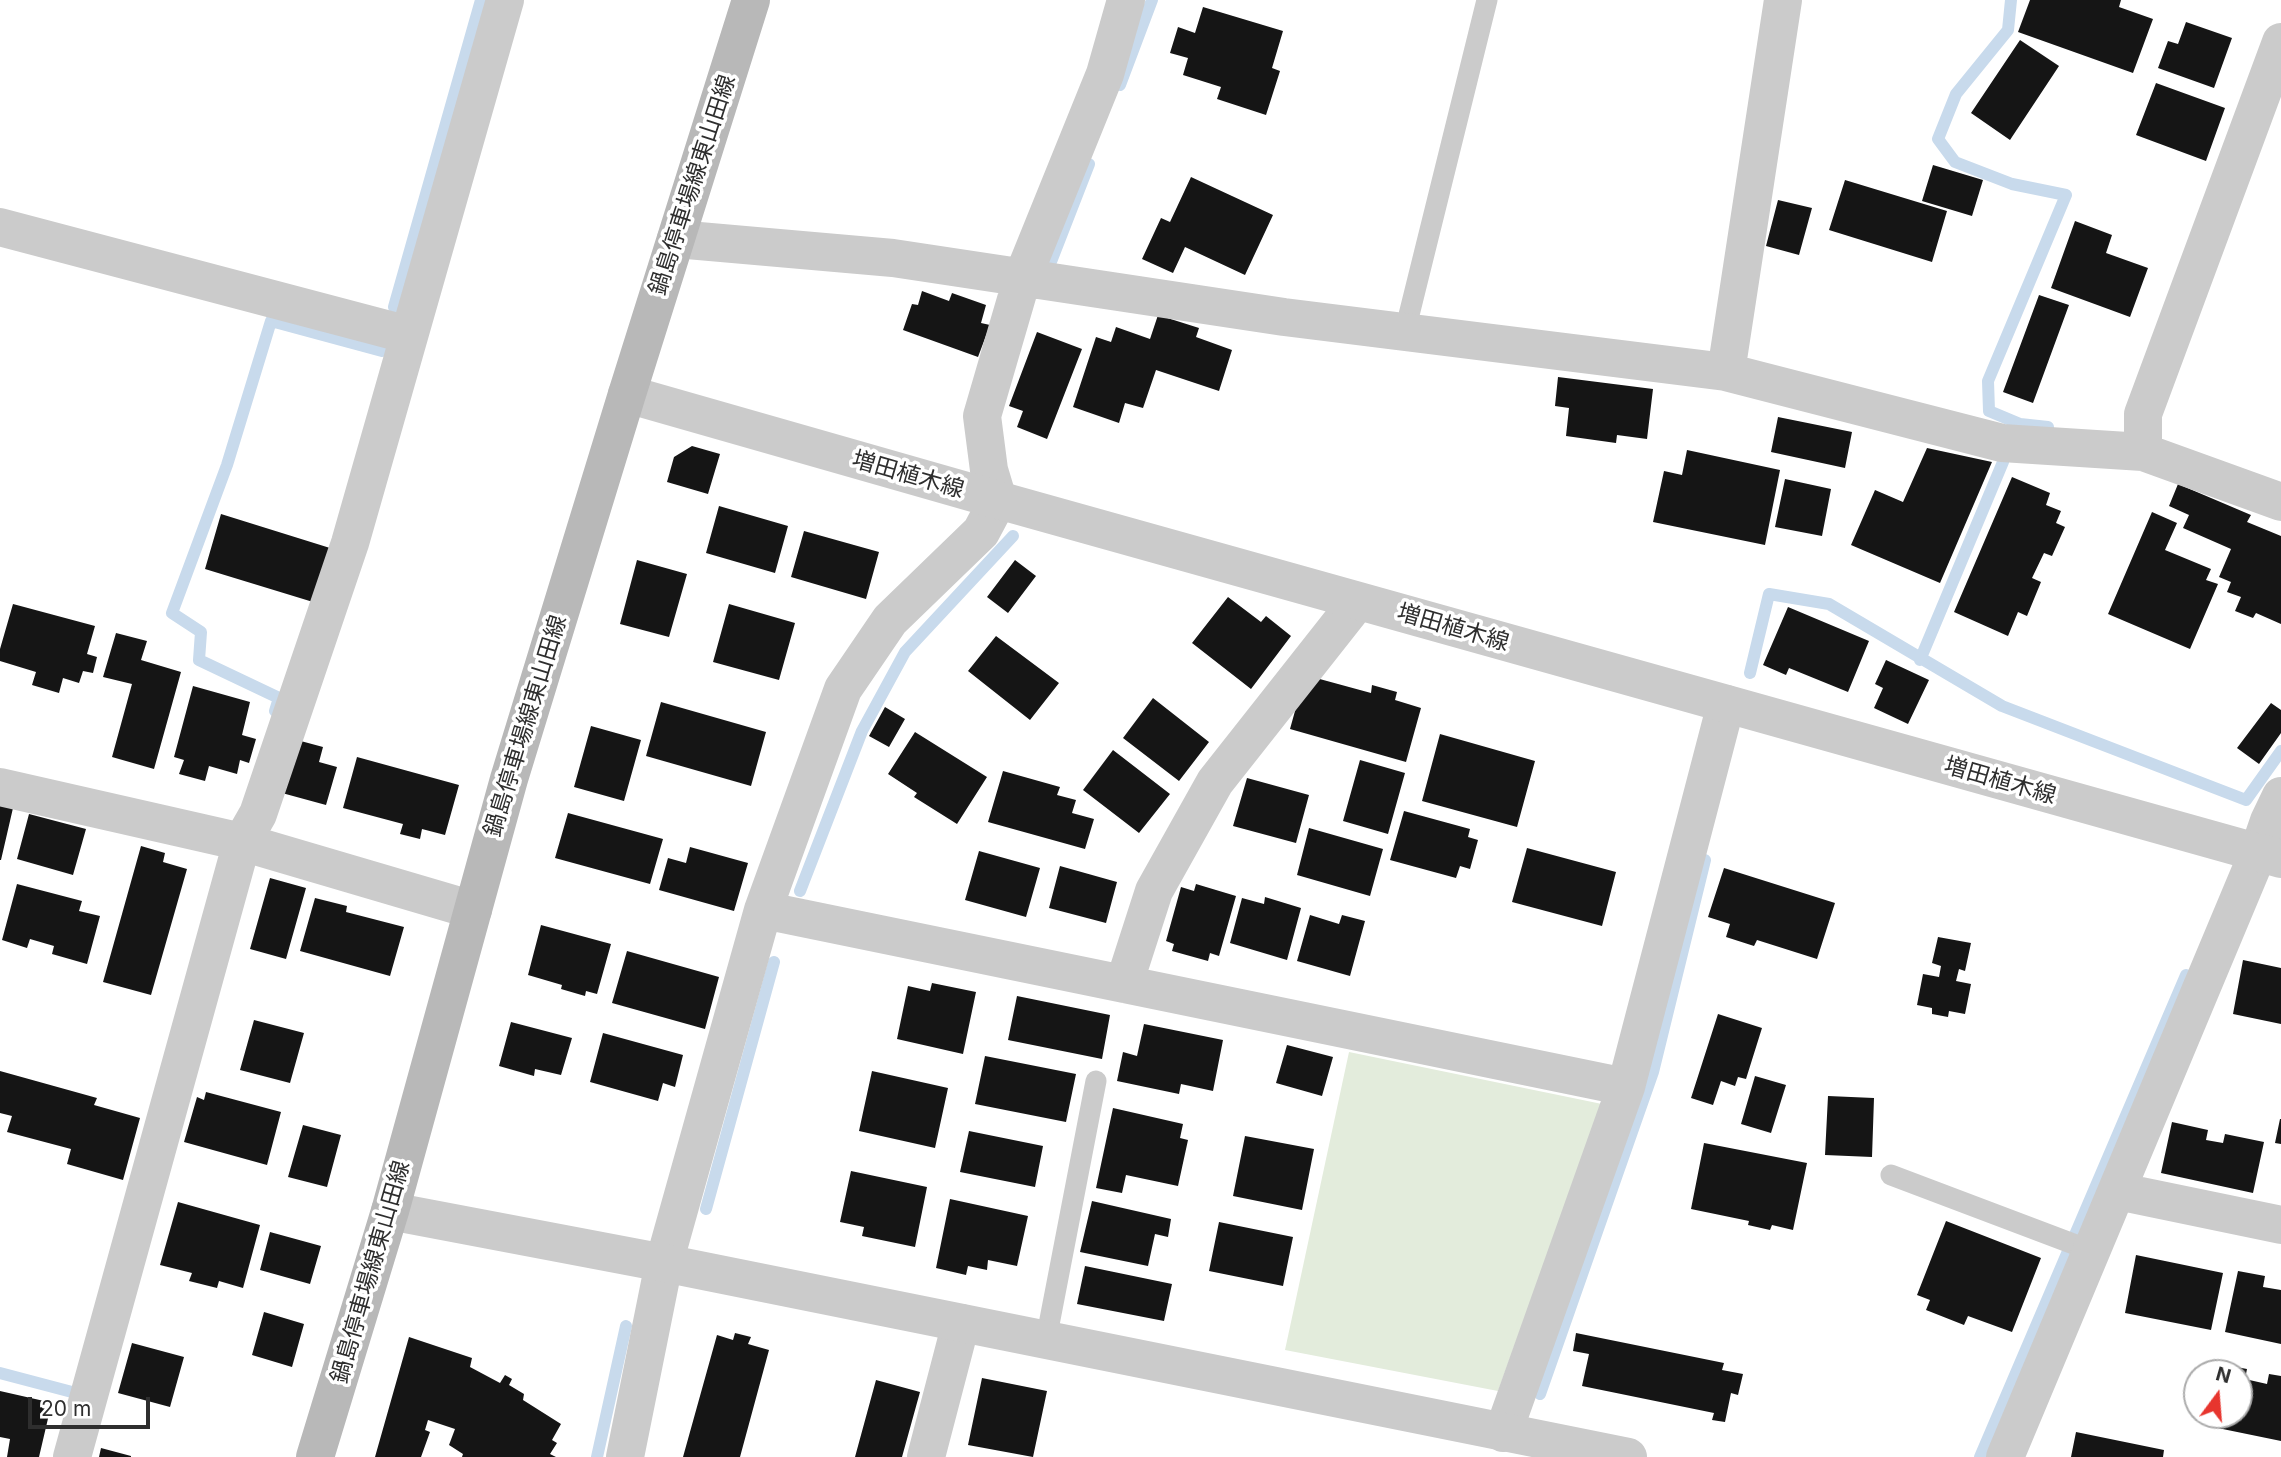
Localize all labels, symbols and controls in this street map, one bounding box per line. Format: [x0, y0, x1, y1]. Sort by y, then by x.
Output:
street label: 鍋島停車場線東山田線 [644, 71, 742, 299]
street label: 増田植木線 [849, 446, 967, 504]
street label: 増田植木線 [1394, 599, 1512, 657]
street label: 鍋島停車場線東山田線 [479, 612, 573, 840]
street label: 増田植木線 [1941, 752, 2059, 810]
street label: 鍋島停車場線東山田線 [326, 1158, 416, 1386]
north arrow [2183, 1359, 2253, 1429]
text: N [2213, 1362, 2233, 1388]
scale bar [32, 1384, 154, 1428]
text: 20 m [41, 1396, 91, 1421]

